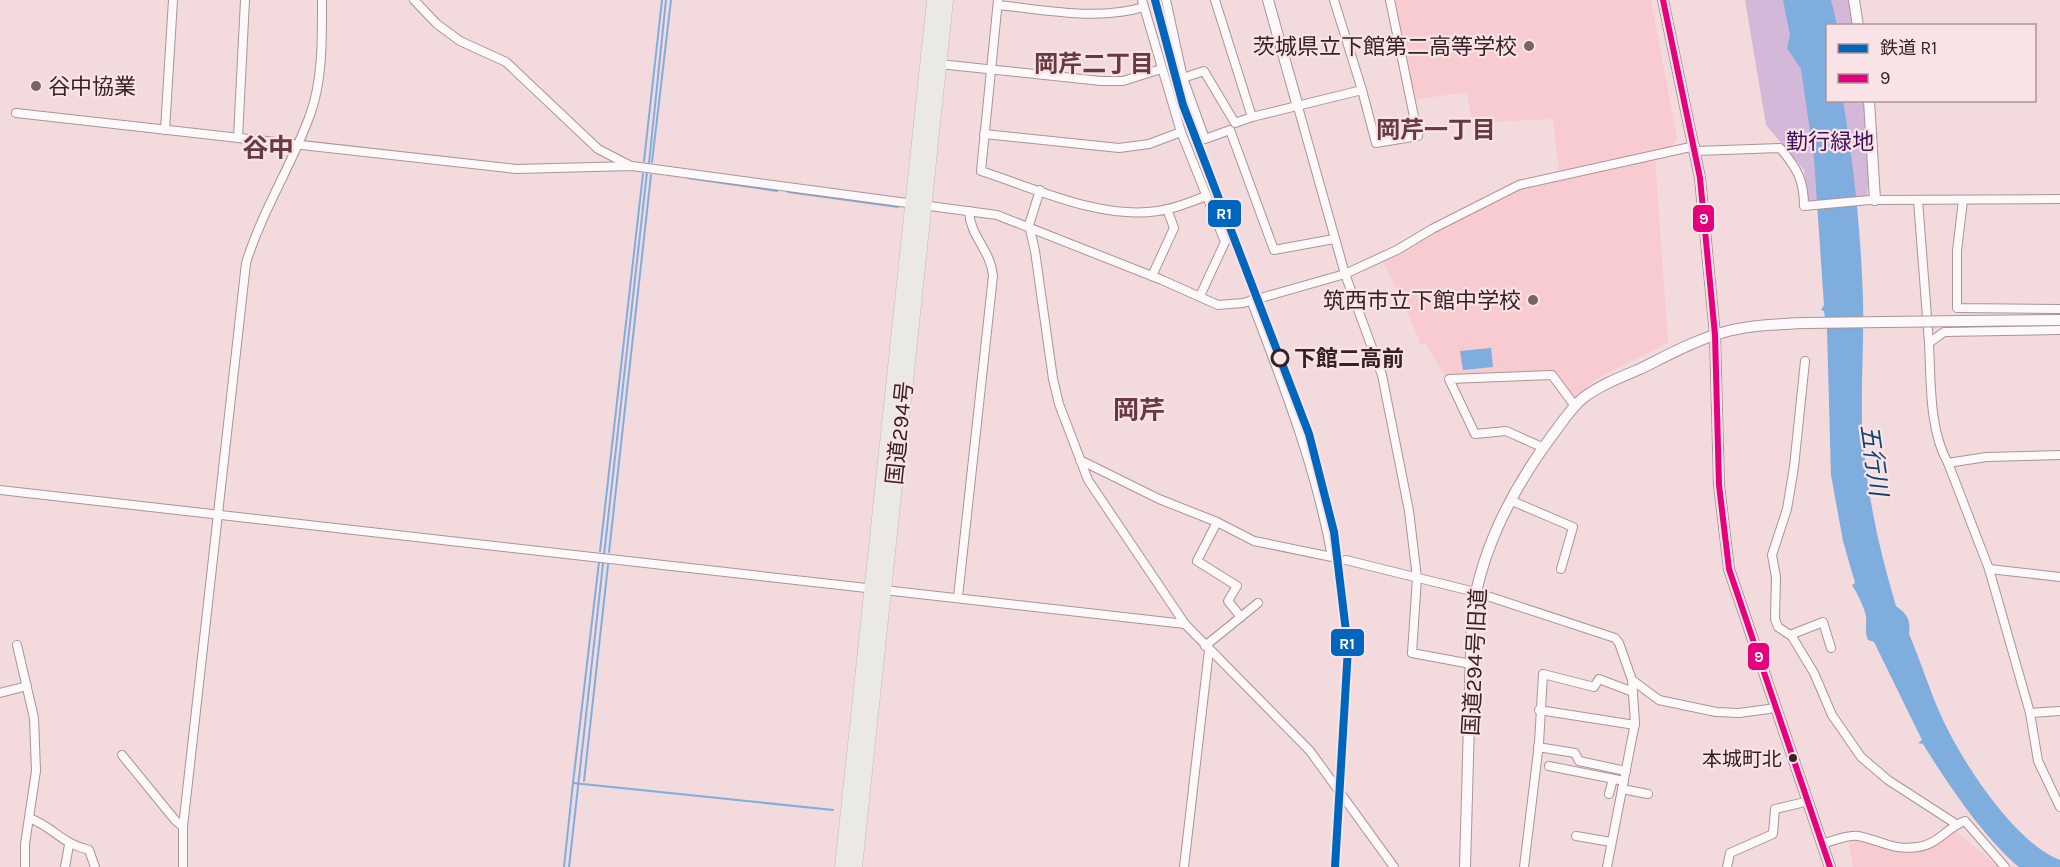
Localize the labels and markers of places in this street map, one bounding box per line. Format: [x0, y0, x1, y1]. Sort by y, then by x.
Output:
place label: 茨城県立下館第二高等学校 [1253, 34, 1517, 60]
marker: 茨城県立下館第二高等学校 [1522, 39, 1536, 53]
place label: 谷中協業 [48, 74, 136, 100]
marker: 谷中協業 [29, 79, 43, 93]
place label: 筑西市立下館中学校 [1323, 288, 1521, 314]
marker: 筑西市立下館中学校 [1526, 293, 1540, 307]
place label: 下館二高前 [1294, 346, 1404, 372]
marker: 下館二高前 [1271, 349, 1289, 367]
place label: 本城町北 [1702, 748, 1782, 771]
marker: 本城町北 [1787, 752, 1799, 764]

